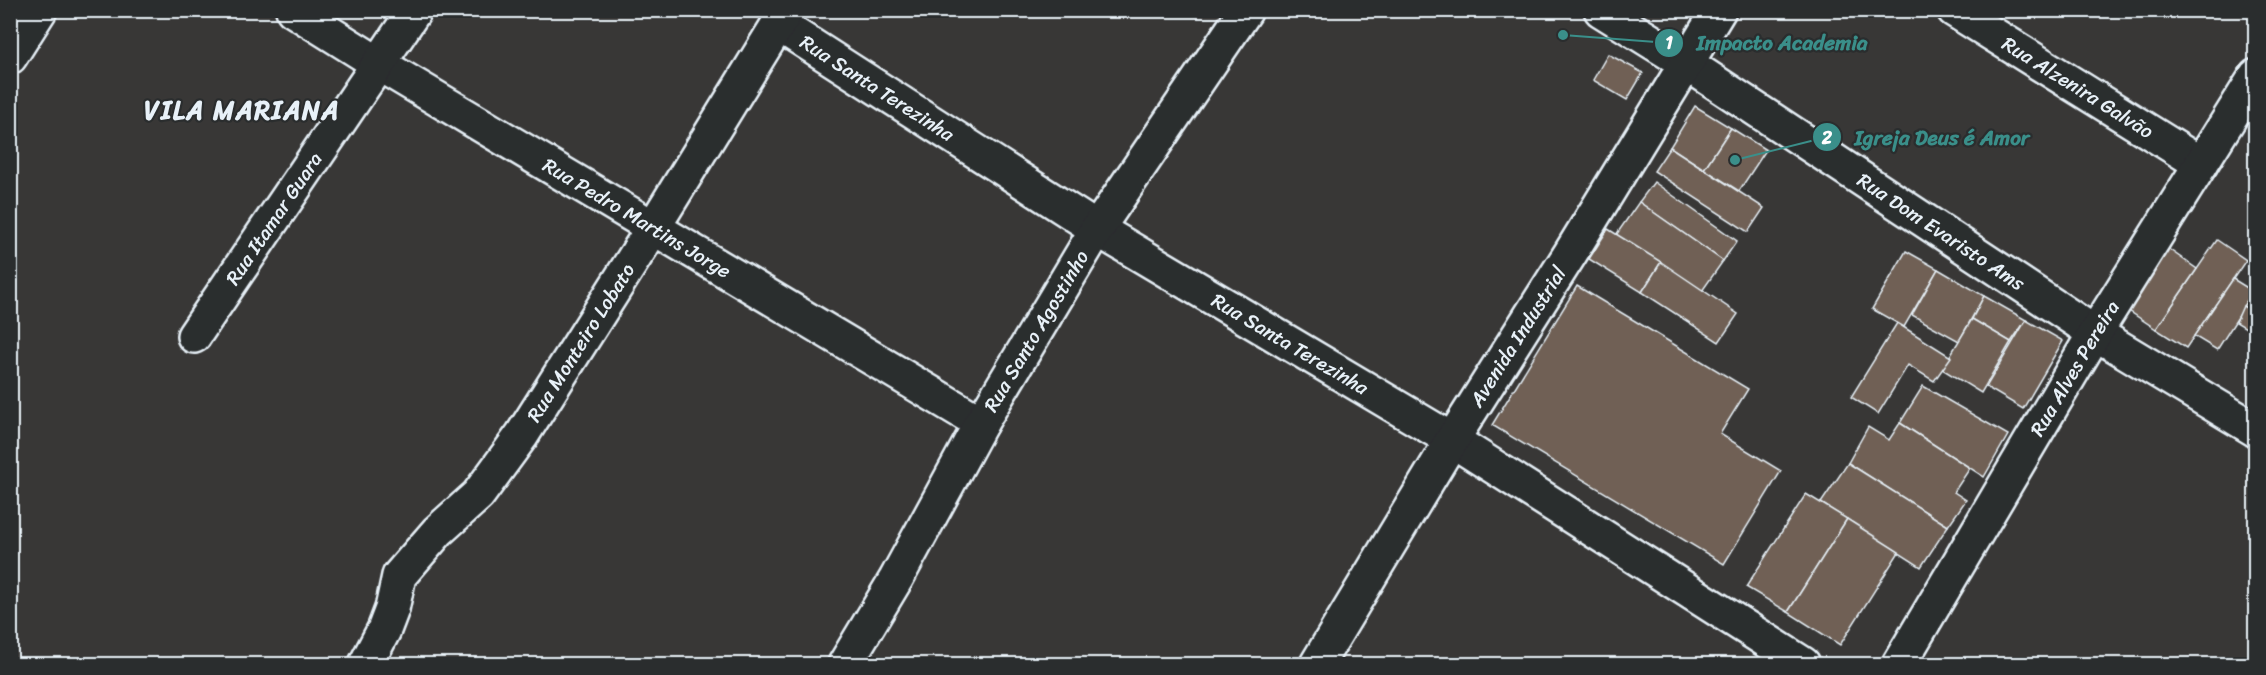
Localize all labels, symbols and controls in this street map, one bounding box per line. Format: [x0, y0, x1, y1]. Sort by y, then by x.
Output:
callout: Impacto Academia [1654, 23, 1879, 62]
text: Impacto Academia [1696, 24, 1868, 62]
street label: Rua Santa Terezinha [793, 25, 962, 152]
text: 1 [1665, 27, 1673, 59]
street label: Rua Alzenira Galvão [1995, 27, 2161, 148]
district label: VILA MARIANA [144, 87, 340, 133]
callout: Igreja Deus é Amor [1812, 118, 2041, 157]
text: Igreja Deus é Amor [1854, 119, 2031, 157]
text: 2 [1821, 122, 1833, 154]
street label: Rua Itamar Guara [216, 145, 332, 293]
street label: Rua Pedro Martins Jorge [536, 148, 738, 288]
street label: Rua Dom Evaristo Ams [1850, 163, 2033, 301]
street label: Rua Santo Agostinho [974, 243, 1099, 419]
street label: Rua Monteiro Lobato [517, 256, 645, 429]
street label: Avenida Industrial [1460, 259, 1576, 415]
street label: Rua Santa Terezinha [1205, 284, 1376, 405]
street label: Rua Alves Pereira [2020, 293, 2130, 443]

